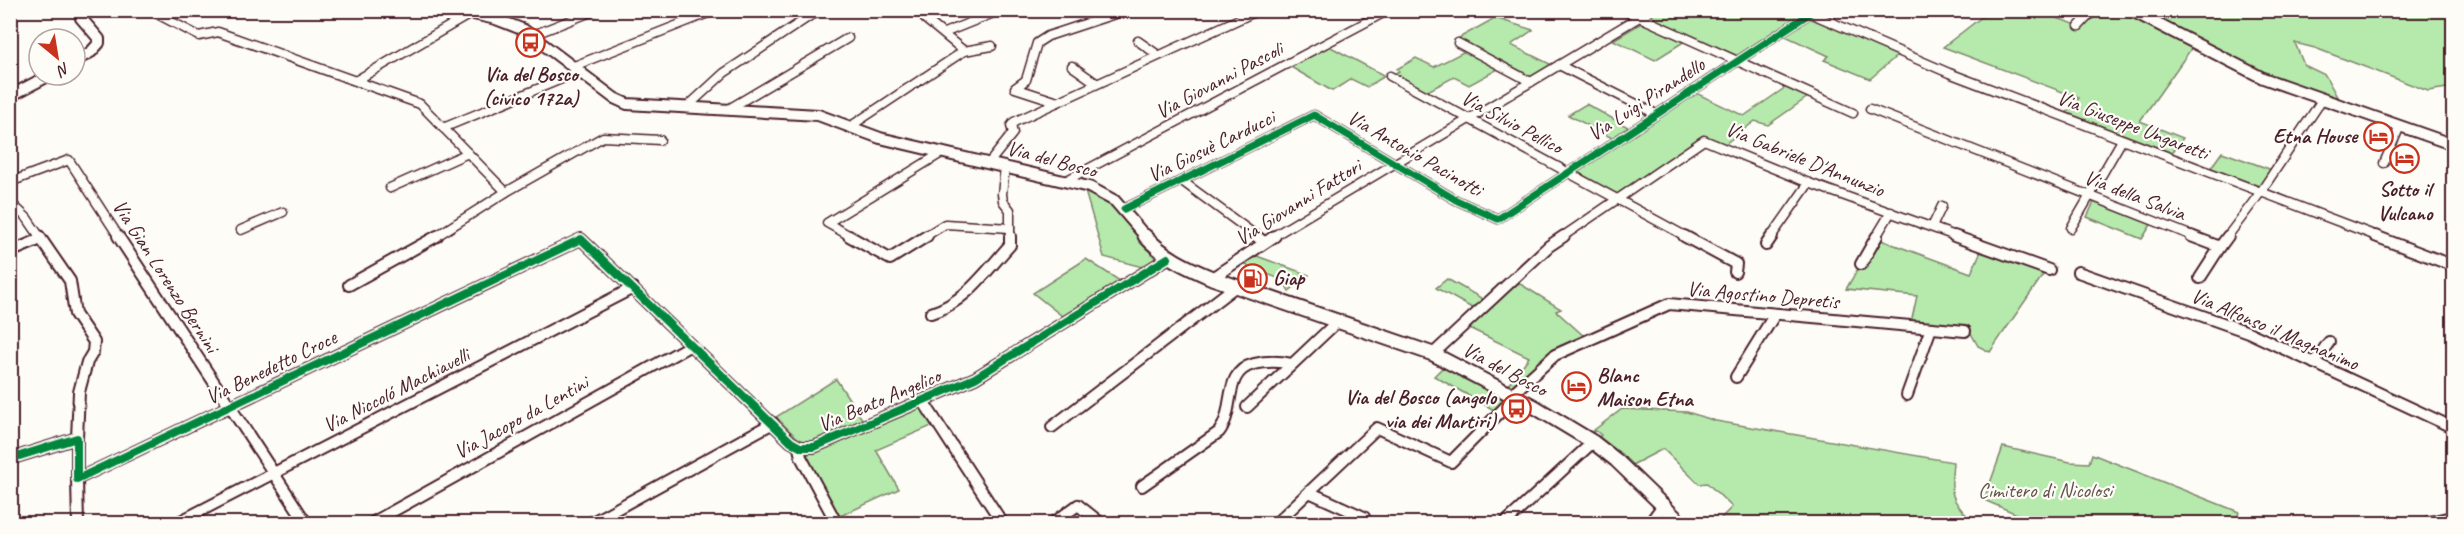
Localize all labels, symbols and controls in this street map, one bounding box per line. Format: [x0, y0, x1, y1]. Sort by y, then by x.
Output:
north arrow [27, 27, 87, 87]
bus stop icon: Via del Bosco (civico 172a) [515, 27, 547, 59]
street label: Via Giovanni Pascoli [1151, 34, 1290, 124]
street label: Via Luigi Pirandello [1583, 51, 1711, 147]
text: N [52, 58, 73, 82]
place label: Via del Bosco (civico 172a) [483, 61, 581, 111]
street label: Via Silvio Pellico [1457, 84, 1569, 161]
street label: Via Giuseppe Ungaretti [2054, 84, 2215, 167]
street label: Via Giosuè Carducci [1143, 103, 1282, 188]
street label: Via Antonio Pacinotti [1343, 104, 1490, 204]
street label: Via Gabriele D'Annunzio [1722, 115, 1890, 203]
hotel icon: Etna House [2362, 120, 2394, 152]
place label: Etna House [2273, 123, 2359, 149]
street label: Via del Bosco [1004, 135, 1102, 184]
hotel icon: Sotto il Vulcano [2389, 142, 2421, 174]
street label: Via Giovanni Fattori [1230, 151, 1368, 251]
street label: Via della Salvia [2081, 164, 2191, 227]
place label: Sotto il Vulcano [2378, 176, 2435, 226]
street label: Via Gian Lorenzo Bernini [107, 195, 227, 360]
fuel station icon: Giap [1236, 262, 1268, 294]
place label: Giap [1273, 265, 1306, 291]
street label: Via Agostino Depretis [1686, 275, 1842, 315]
street label: Via Alfonso il Magnanimo [2187, 282, 2364, 377]
street label: Via Benedetto Croce [201, 324, 342, 410]
street label: Via del Bosco [1458, 336, 1554, 403]
street label: Via Niccoló Machiavelli [319, 341, 476, 438]
street label: Via Beato Angelico [814, 362, 947, 437]
place label: Blanc Maison Etna [1597, 362, 1694, 412]
street label: Via Jacopo da Lentini [449, 368, 595, 465]
hotel icon: Blanc Maison Etna [1560, 371, 1592, 403]
place label: Via del Bosco (angolo via dei Martiri) [1345, 384, 1498, 434]
bus stop icon: Via del Bosco (angolo via dei Martiri) [1501, 393, 1533, 425]
park label: Cimitero di Nicolosi [1978, 477, 2115, 503]

